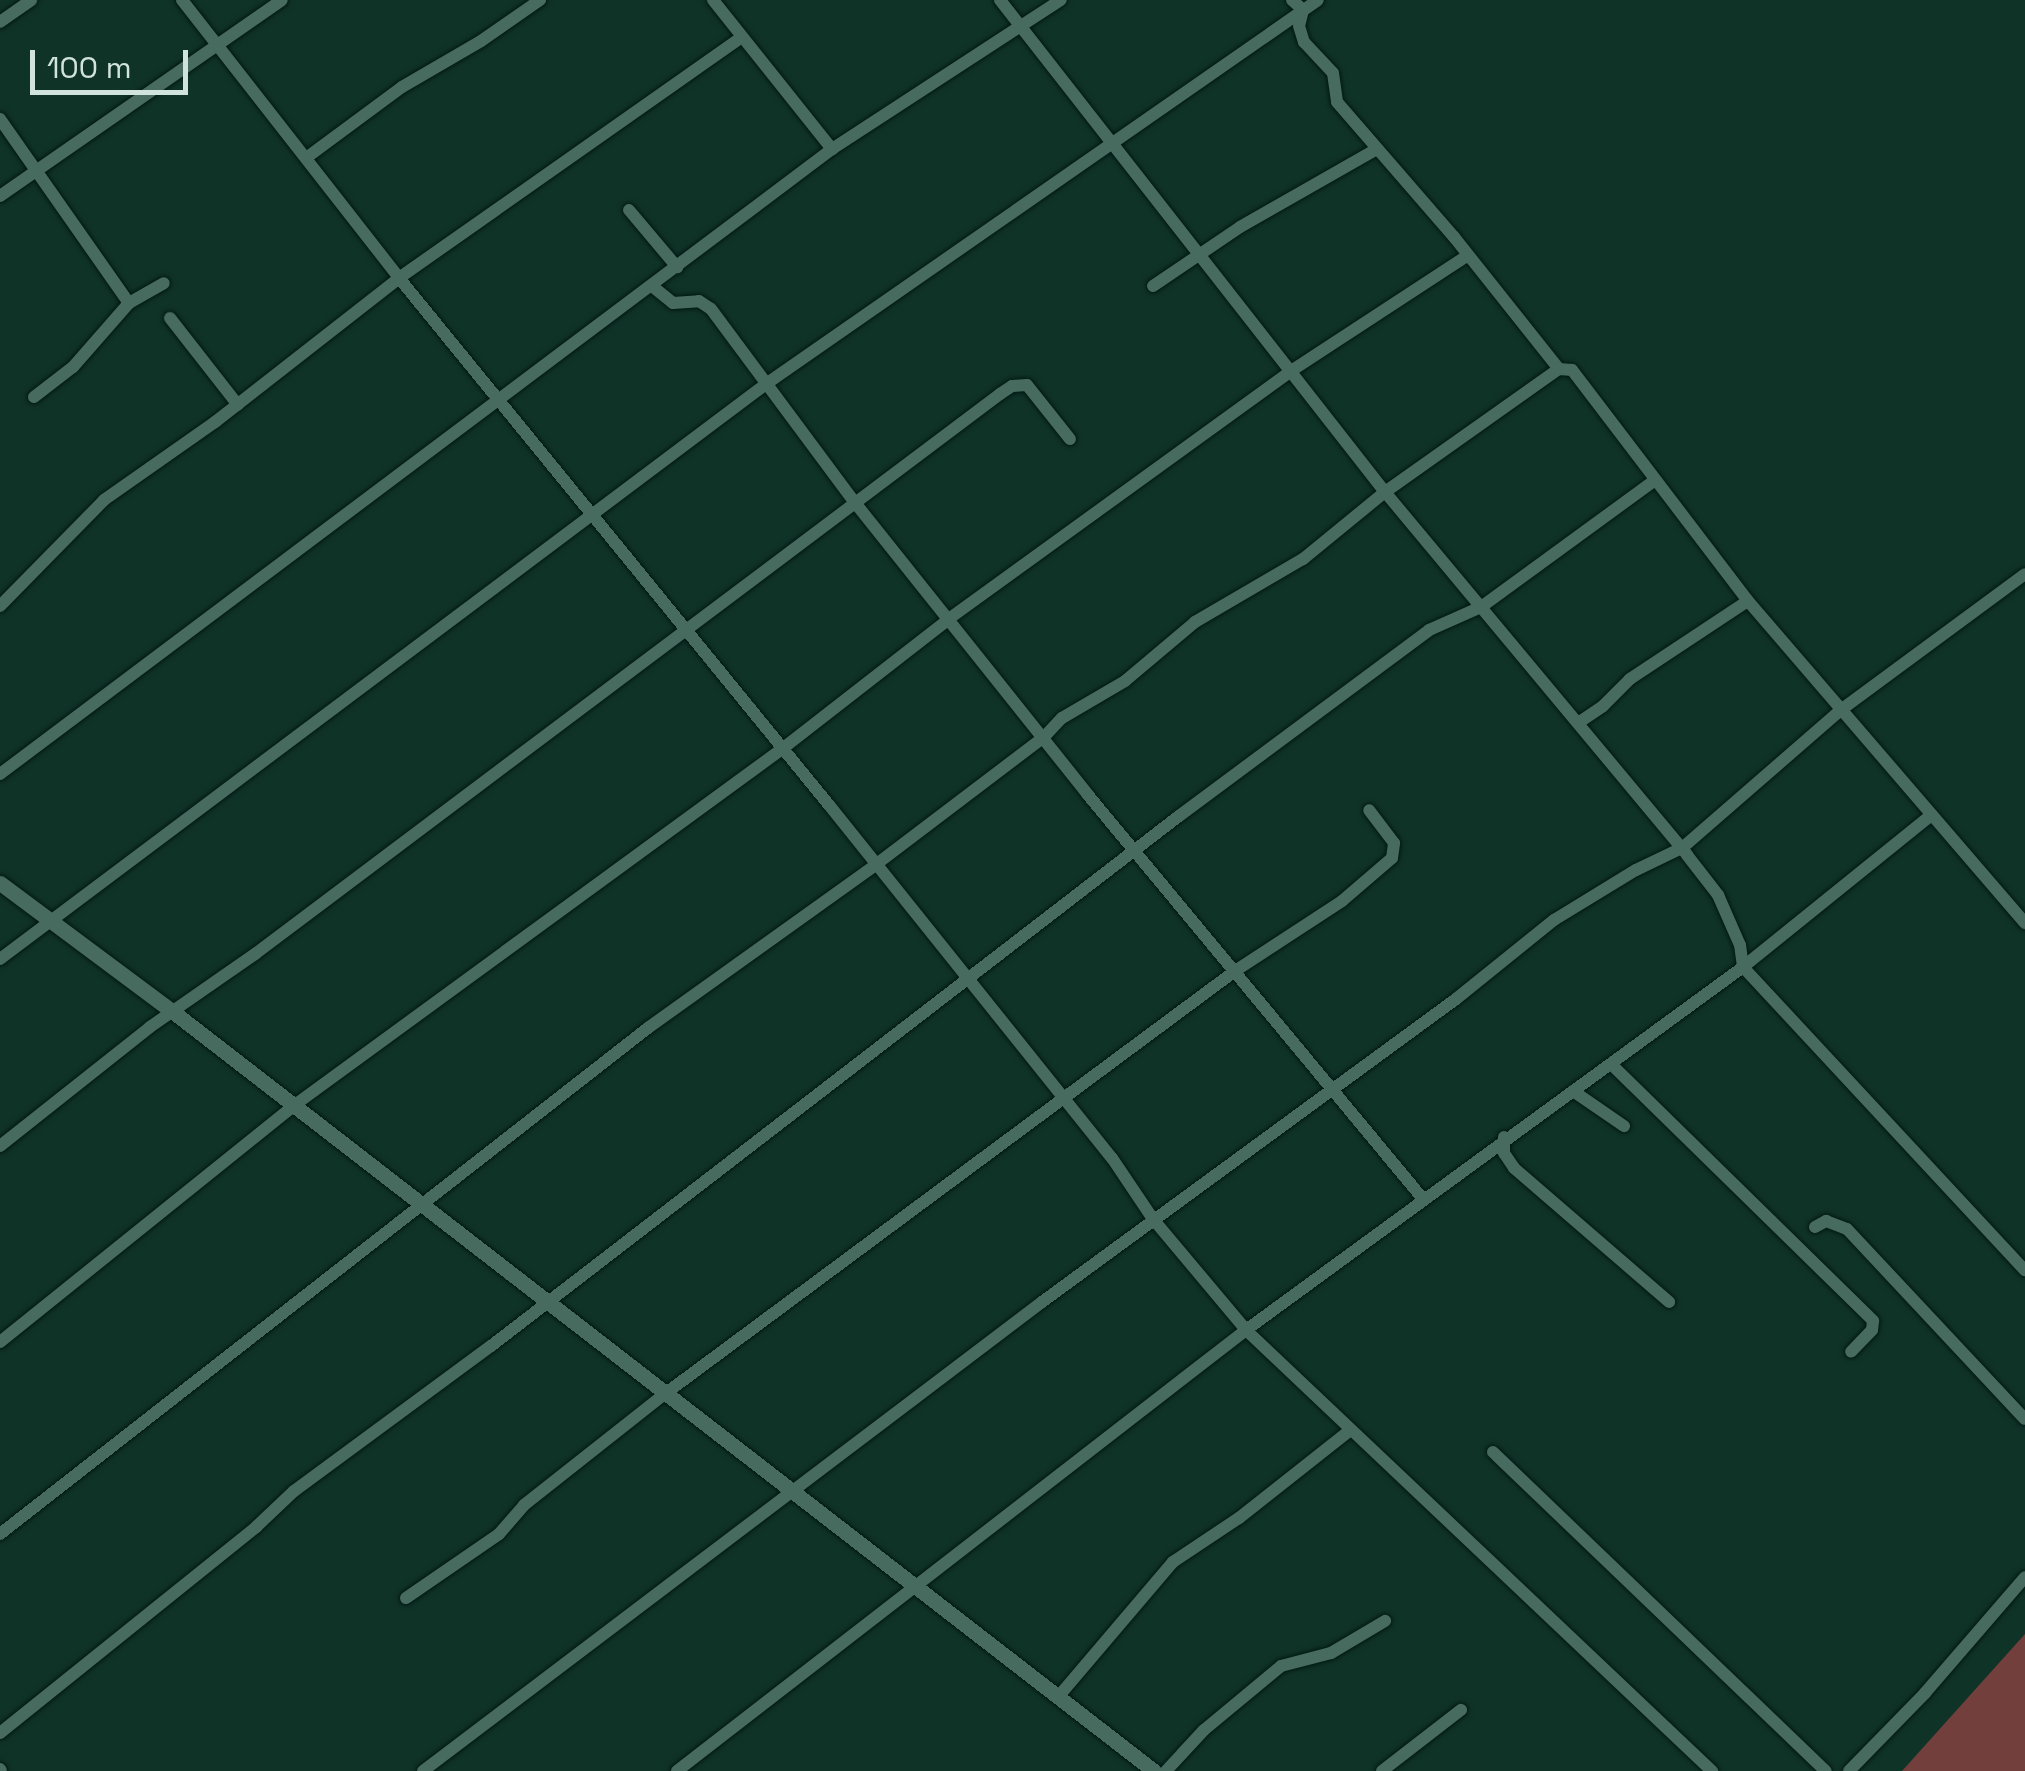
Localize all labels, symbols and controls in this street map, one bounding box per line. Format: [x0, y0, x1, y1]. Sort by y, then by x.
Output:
scale bar [35, 30, 192, 92]
text: 100 m [47, 48, 132, 87]

